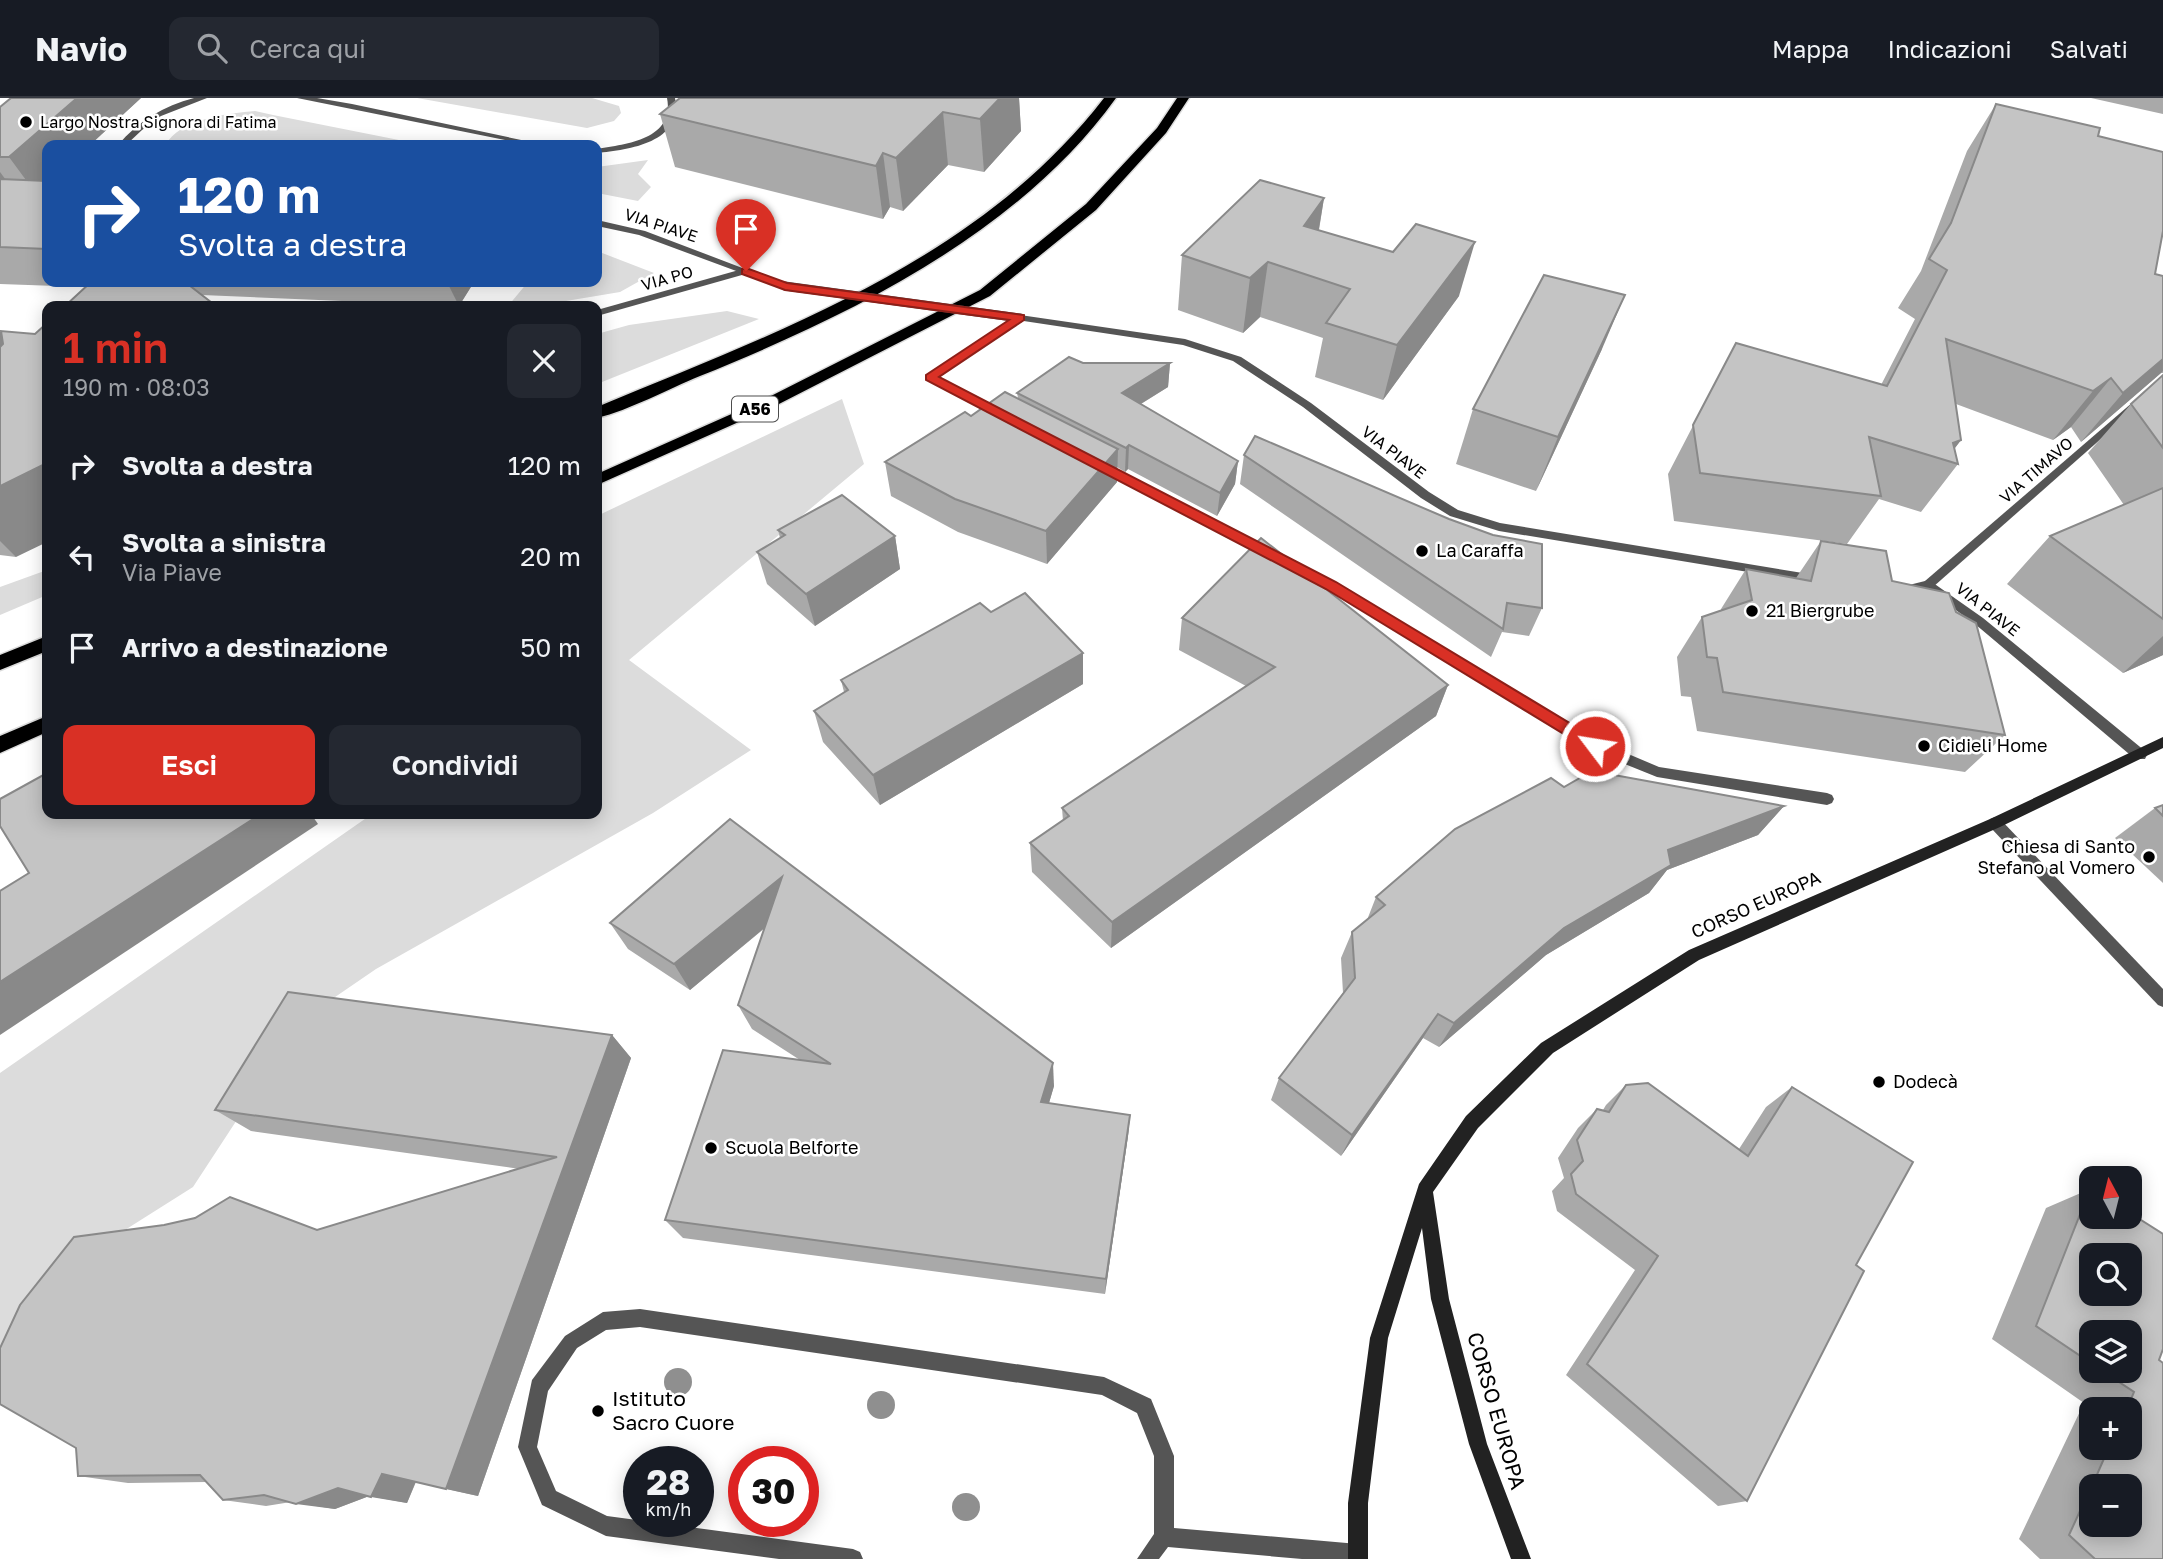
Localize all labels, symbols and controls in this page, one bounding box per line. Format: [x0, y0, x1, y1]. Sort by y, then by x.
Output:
search box [169, 17, 659, 80]
text: Navio [35, 29, 127, 68]
icon: search [193, 29, 231, 67]
text: Cerca qui [249, 33, 366, 64]
text: Mappa [1772, 34, 1849, 63]
text: Indicazioni [1887, 34, 2012, 63]
text: Salvati [2050, 34, 2128, 63]
place label: Largo Nostra Signora di Fatima [40, 112, 277, 132]
marker: Largo Nostra Signora di Fatima [18, 114, 34, 130]
text: 120 m [178, 165, 320, 224]
icon: right [63, 168, 154, 259]
pin [716, 199, 776, 271]
street label: VIA PIAVE [622, 204, 700, 246]
icon: arrive [727, 210, 765, 248]
text: Svolta a destra [178, 225, 407, 263]
street label: VIA PO [639, 261, 695, 295]
text: 1 min [63, 322, 168, 372]
button: close [507, 324, 581, 398]
text: 190 m · 08:03 [63, 373, 210, 401]
road number: A56 [732, 396, 778, 422]
street label: VIA PIAVE [1358, 421, 1430, 483]
street label: VIA TIMAVO [1995, 433, 2077, 507]
icon: right [63, 447, 101, 485]
text: Svolta a destra [122, 450, 313, 481]
text: 120 m [508, 450, 581, 481]
text: Svolta a sinistra [122, 527, 326, 558]
icon: left [63, 538, 101, 576]
place label: La Caraffa [1436, 539, 1524, 561]
text: 20 m [520, 541, 581, 572]
marker: La Caraffa [1414, 543, 1430, 559]
text: Via Piave [122, 558, 222, 586]
street label: VIA PIAVE [1952, 578, 2024, 640]
place label: 21 Biergrube [1766, 599, 1874, 621]
marker: 21 Biergrube [1744, 603, 1760, 619]
icon: arrive [63, 629, 101, 667]
text: Arrivo a destinazione [122, 632, 388, 663]
text: 50 m [520, 632, 581, 663]
position arrow [1558, 709, 1632, 783]
button: Esci [63, 725, 315, 805]
button: Condividi [329, 725, 581, 805]
place label: Cidieli Home [1938, 734, 2047, 756]
marker: Cidieli Home [1916, 738, 1932, 754]
place label: Chiesa di Santo Stefano al Vomero [1977, 835, 2135, 878]
marker: Chiesa di Santo Stefano al Vomero [2141, 849, 2157, 865]
street label: CORSO EUROPA [1688, 866, 1824, 942]
place label: Dodecà [1893, 1070, 1958, 1092]
marker: Dodecà [1871, 1074, 1887, 1090]
place label: Scuola Belforte [725, 1136, 859, 1158]
marker: Scuola Belforte [703, 1140, 719, 1156]
north arrow [2079, 1166, 2142, 1228]
map controls [2079, 1166, 2142, 1537]
button: search [2079, 1243, 2142, 1306]
button: layers [2079, 1320, 2142, 1383]
street label: CORSO EUROPA [1462, 1329, 1532, 1492]
place label: Istituto Sacro Cuore [612, 1385, 734, 1435]
button: + [2079, 1397, 2142, 1460]
marker: Istituto Sacro Cuore [590, 1403, 606, 1419]
speed limit sign: 30 [728, 1446, 819, 1537]
text: 28 [647, 1461, 690, 1503]
button: − [2079, 1474, 2142, 1537]
text: km/h [646, 1498, 691, 1520]

